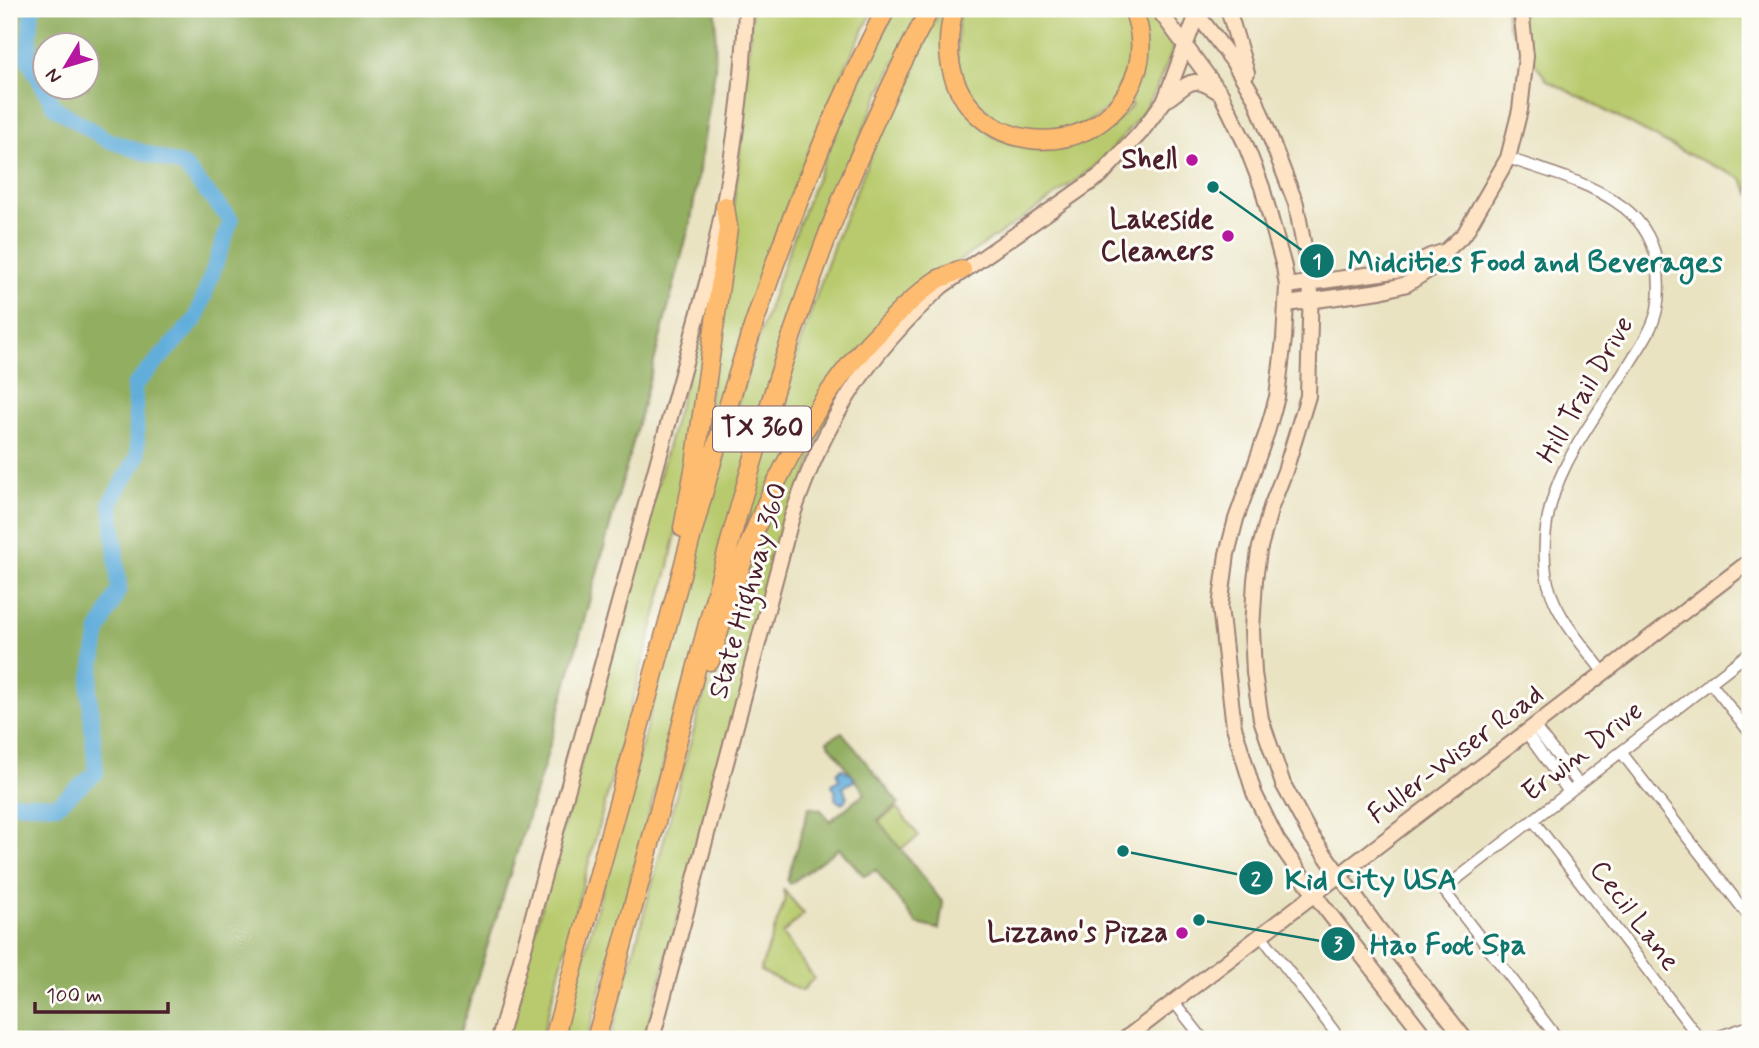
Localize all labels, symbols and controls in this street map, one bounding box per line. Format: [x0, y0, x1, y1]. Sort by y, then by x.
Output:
north arrow [32, 32, 102, 102]
text: N [40, 63, 68, 88]
place label: Shell [1122, 142, 1178, 179]
marker: Shell [1184, 152, 1200, 168]
place label: Lakeside Cleaners [1100, 202, 1214, 271]
marker: Lakeside Cleaners [1220, 228, 1236, 244]
callout: Midcities Food and Beverages [1299, 235, 1736, 286]
text: Midcities Food and Beverages [1348, 243, 1723, 285]
text: 1 [1312, 248, 1322, 276]
street label: Hill Trail Drive [1529, 310, 1643, 470]
road number: TX 360 [713, 406, 811, 452]
street label: State Highway 360 [700, 479, 800, 704]
street label: Fuller-Wiser Road [1361, 677, 1551, 833]
street label: Erwin Drive [1515, 693, 1651, 811]
callout: Kid City USA [1238, 853, 1469, 904]
street label: Cecil Lane [1580, 853, 1688, 979]
text: Kid City USA [1285, 861, 1457, 900]
text: 2 [1251, 866, 1262, 894]
place label: Lizzano's Pizza [987, 915, 1168, 952]
callout: Hao Foot Spa [1320, 918, 1541, 969]
marker: Lizzano's Pizza [1174, 925, 1190, 941]
text: Hao Foot Spa [1370, 926, 1526, 965]
text: 3 [1333, 931, 1343, 959]
scale bar [35, 971, 168, 1015]
text: 100 m [46, 982, 102, 1010]

